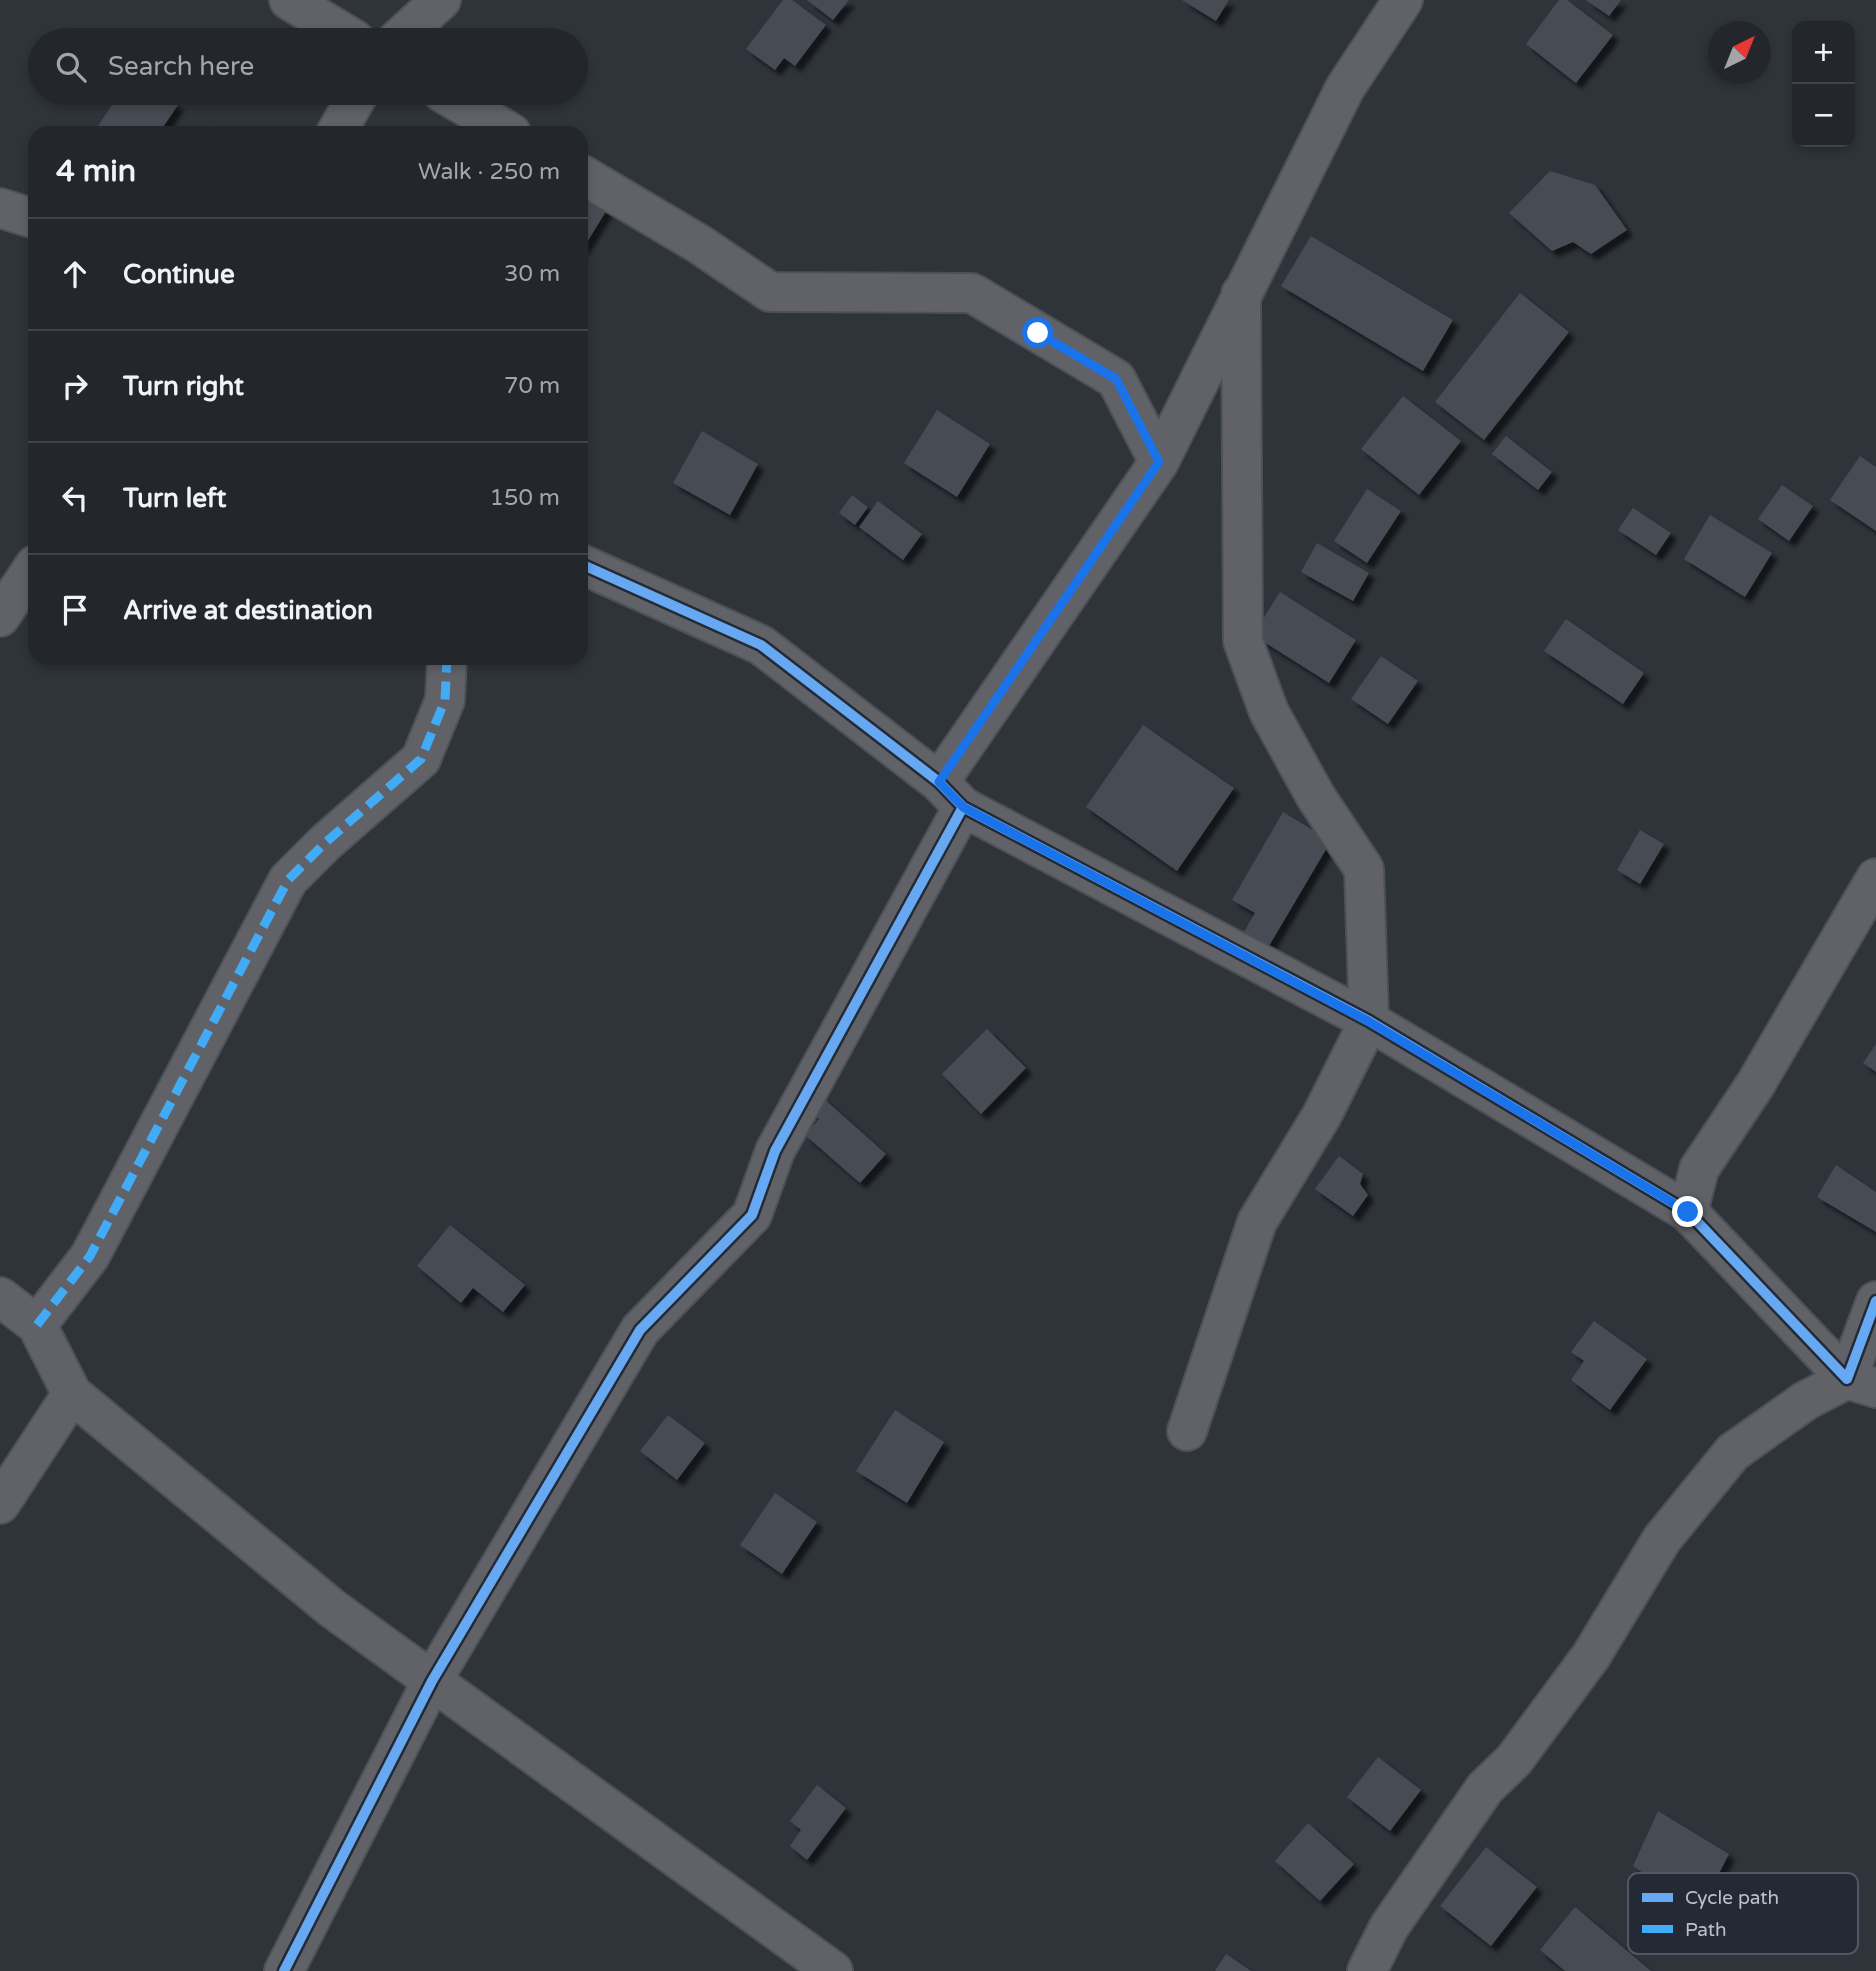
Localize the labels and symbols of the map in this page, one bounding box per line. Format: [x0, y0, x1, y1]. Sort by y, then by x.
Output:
north arrow [1708, 21, 1771, 84]
route start [1022, 317, 1053, 348]
route end [1672, 1196, 1703, 1227]
legend [1628, 1873, 1858, 1954]
text: Cycle path [1685, 1887, 1779, 1909]
text: Path [1685, 1919, 1727, 1941]

